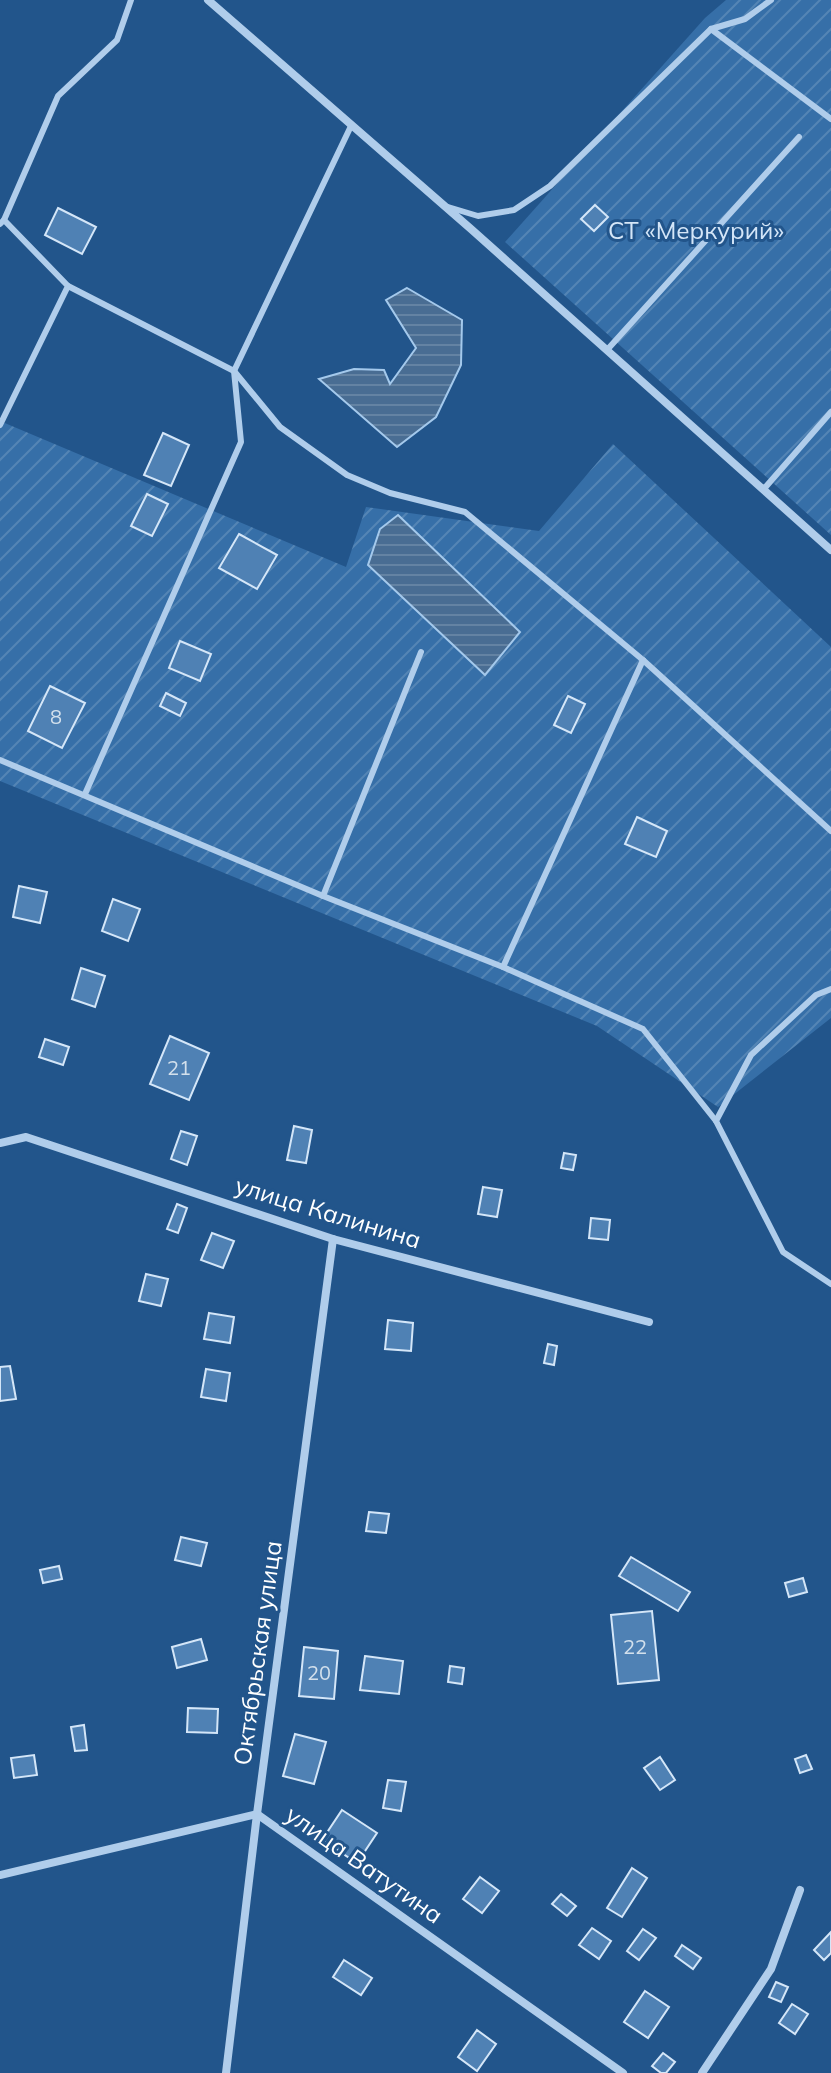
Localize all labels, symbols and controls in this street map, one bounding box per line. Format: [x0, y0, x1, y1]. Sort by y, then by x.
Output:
park label: СТ «Меркурий» [608, 215, 784, 245]
house number: 8 [50, 704, 62, 729]
house number: 21 [167, 1055, 191, 1080]
street label: улица Калинина [232, 1170, 425, 1255]
street label: Октябрьская улица [226, 1539, 288, 1767]
house number: 22 [623, 1634, 647, 1659]
house number: 20 [307, 1660, 331, 1685]
street label: улица Ватутина [280, 1799, 449, 1930]

